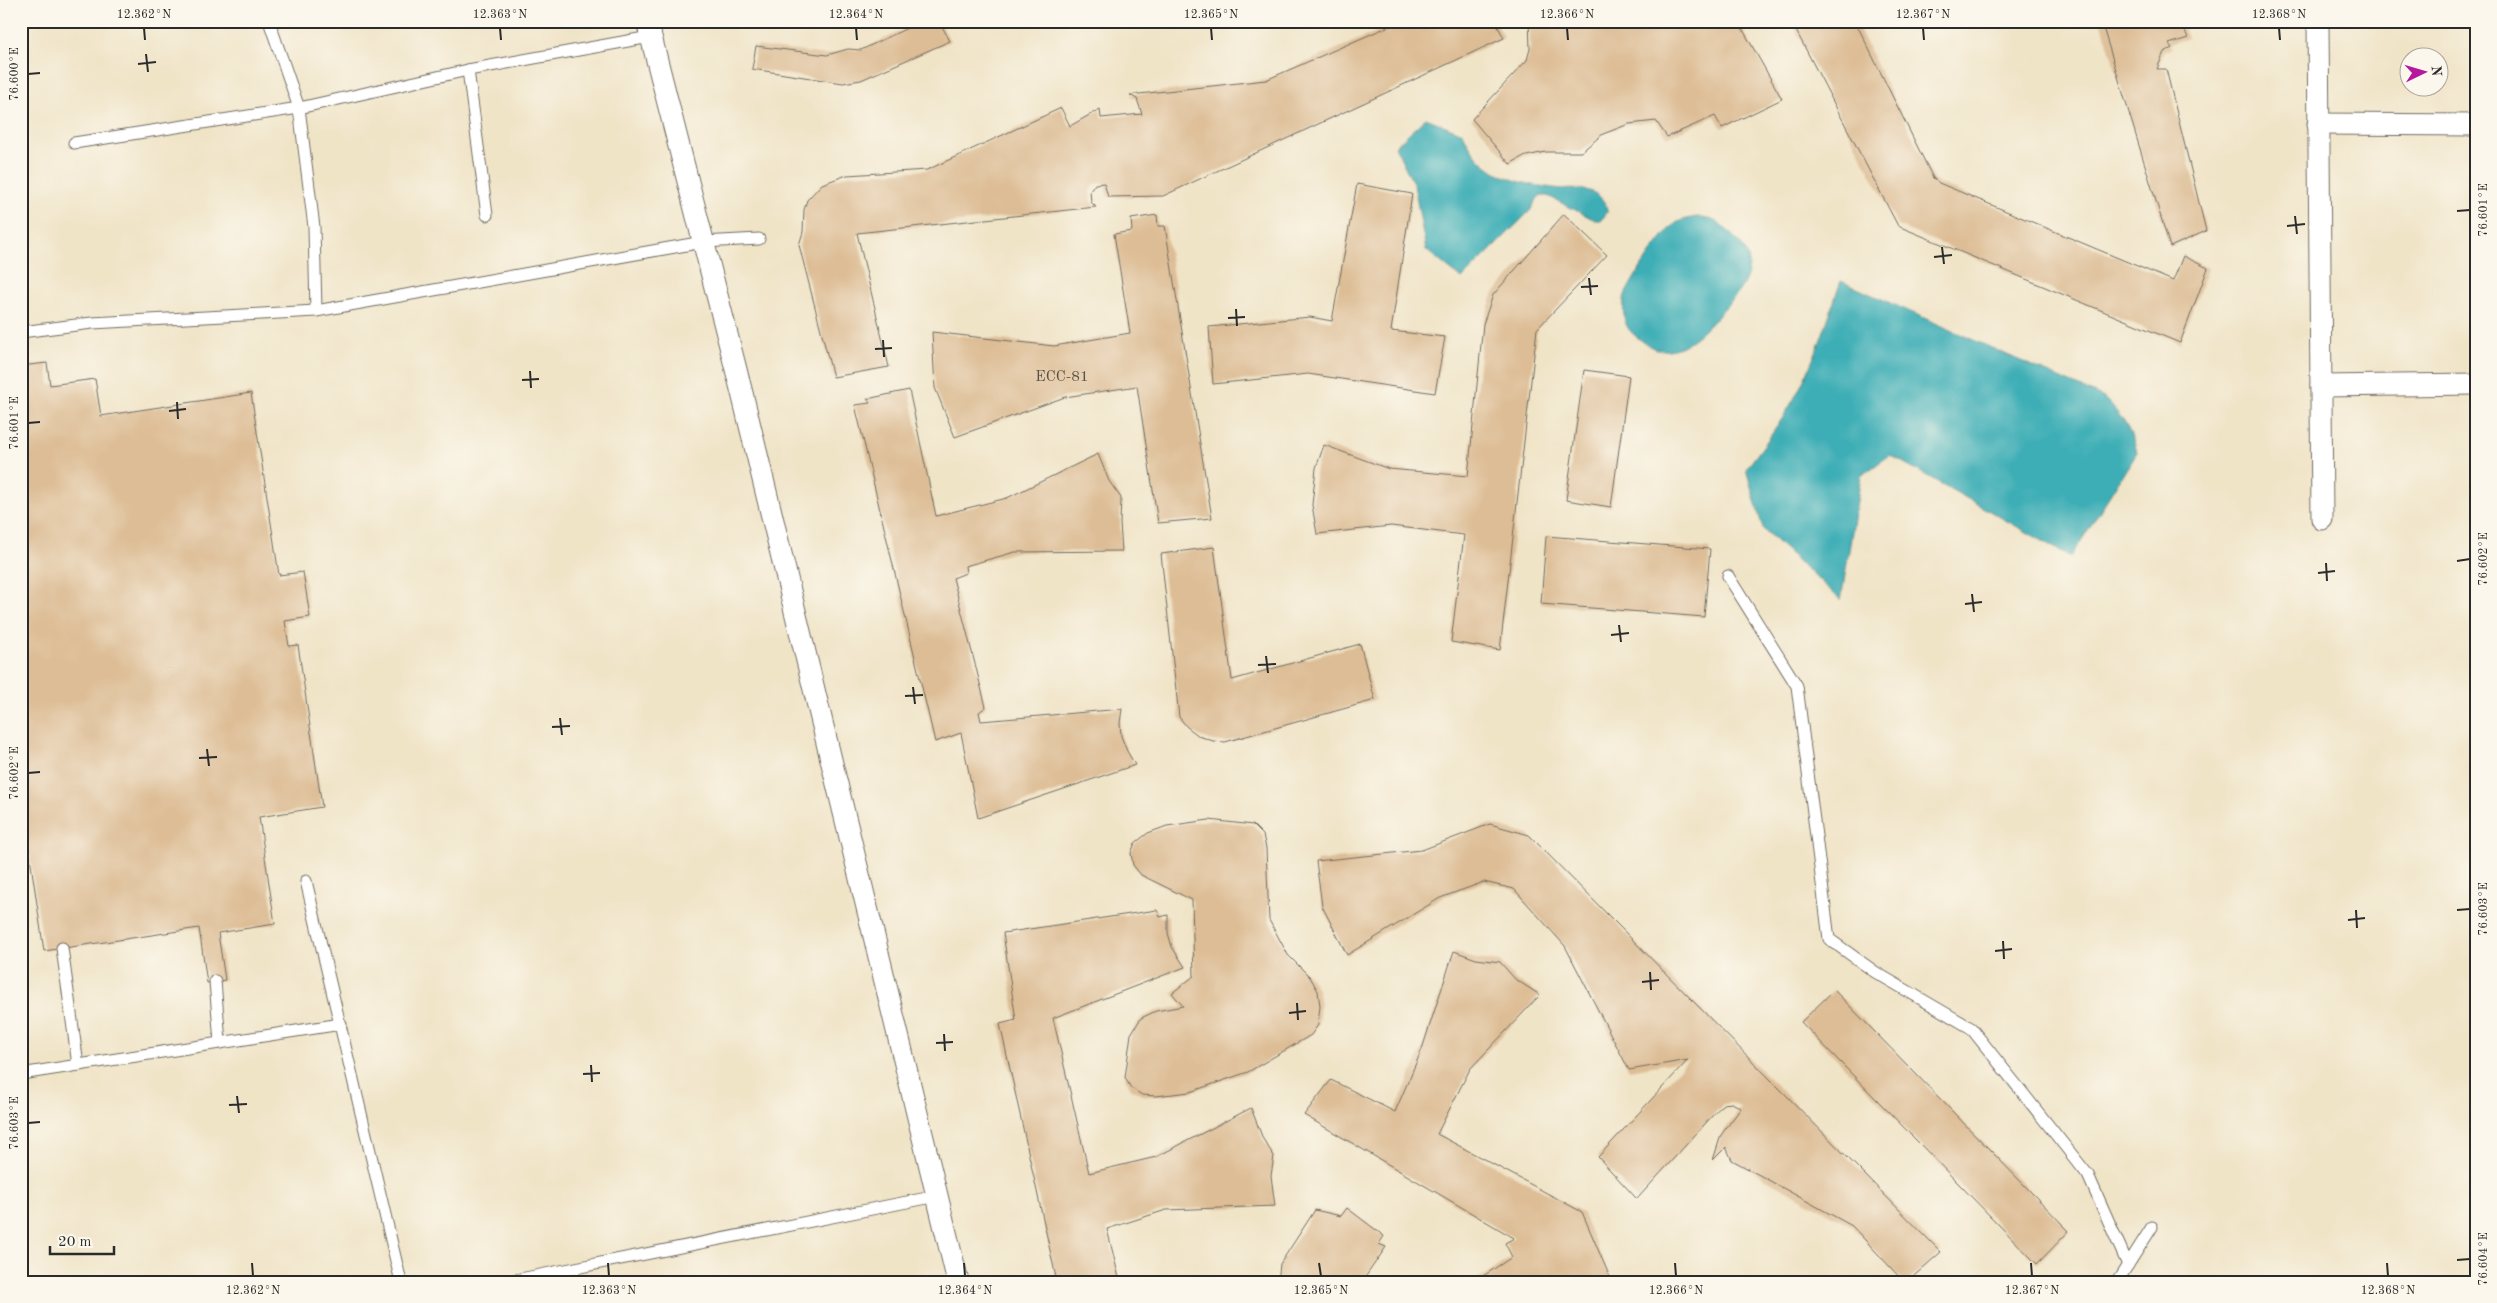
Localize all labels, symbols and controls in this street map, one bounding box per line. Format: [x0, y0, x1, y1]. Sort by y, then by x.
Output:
text: 12.365°N [1184, 8, 1238, 21]
text: 12.362°N [117, 9, 171, 21]
text: 12.363°N [473, 9, 527, 21]
text: 12.364°N [829, 9, 883, 21]
text: 12.366°N [1540, 9, 1594, 21]
text: 12.367°N [1896, 9, 1950, 21]
text: 12.368°N [2252, 9, 2306, 21]
text: 76.600°E [9, 47, 21, 101]
north arrow [2400, 48, 2450, 98]
text: N [2429, 65, 2443, 77]
text: 76.601°E [2478, 183, 2490, 237]
house number: ECC-81 [1035, 370, 1089, 385]
text: 76.601°E [9, 396, 21, 450]
text: 76.602°E [2478, 532, 2490, 586]
text: 76.602°E [9, 746, 21, 800]
text: 76.603°E [2478, 882, 2490, 936]
text: 76.603°E [9, 1096, 21, 1150]
scale bar [50, 1223, 114, 1255]
text: 76.604°E [2478, 1232, 2490, 1286]
text: 20 m [58, 1235, 92, 1250]
text: 12.365°N [1294, 1284, 1348, 1297]
text: 12.362°N [226, 1285, 280, 1297]
text: 12.363°N [582, 1285, 636, 1297]
text: 12.364°N [938, 1285, 992, 1297]
text: 12.366°N [1649, 1285, 1703, 1297]
text: 12.367°N [2005, 1285, 2059, 1297]
text: 12.368°N [2361, 1285, 2415, 1297]

